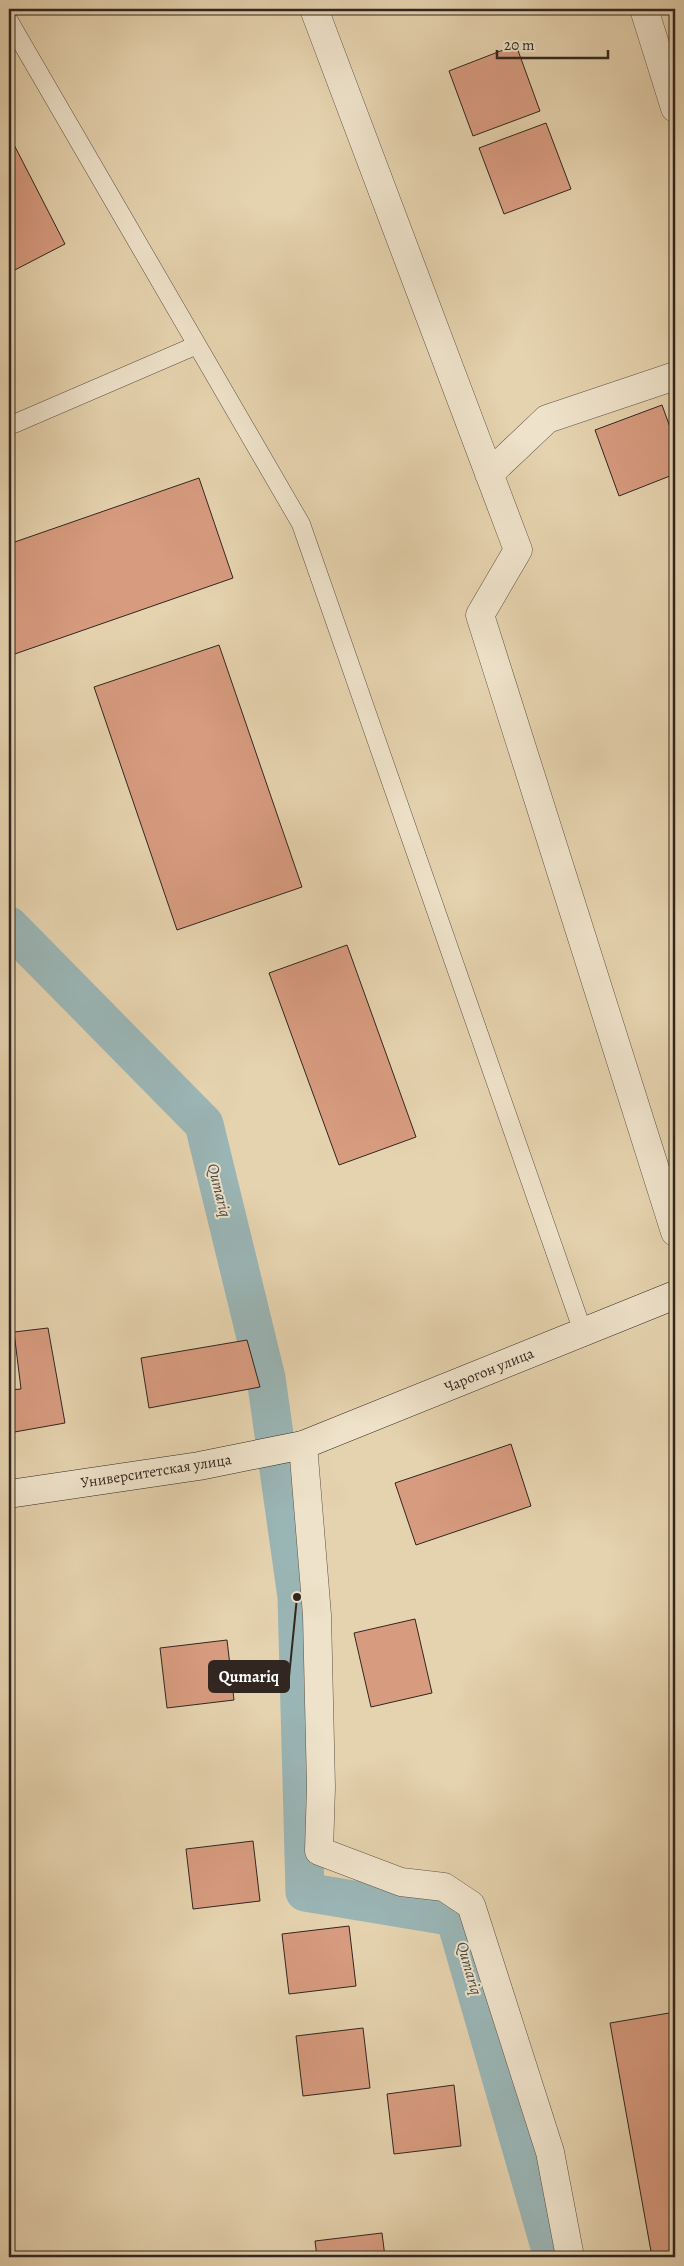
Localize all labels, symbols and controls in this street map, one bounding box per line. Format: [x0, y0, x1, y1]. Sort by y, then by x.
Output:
scale bar [497, 28, 608, 60]
text: 20 m [504, 35, 535, 55]
water label: Qumariq [202, 1161, 236, 1219]
street label: Чарогон улица [441, 1343, 537, 1397]
street label: Университетская улица [79, 1449, 233, 1493]
callout: Qumariq [209, 1661, 289, 1692]
text: Qumariq [219, 1666, 280, 1688]
water label: Qumariq [451, 1939, 487, 1998]

